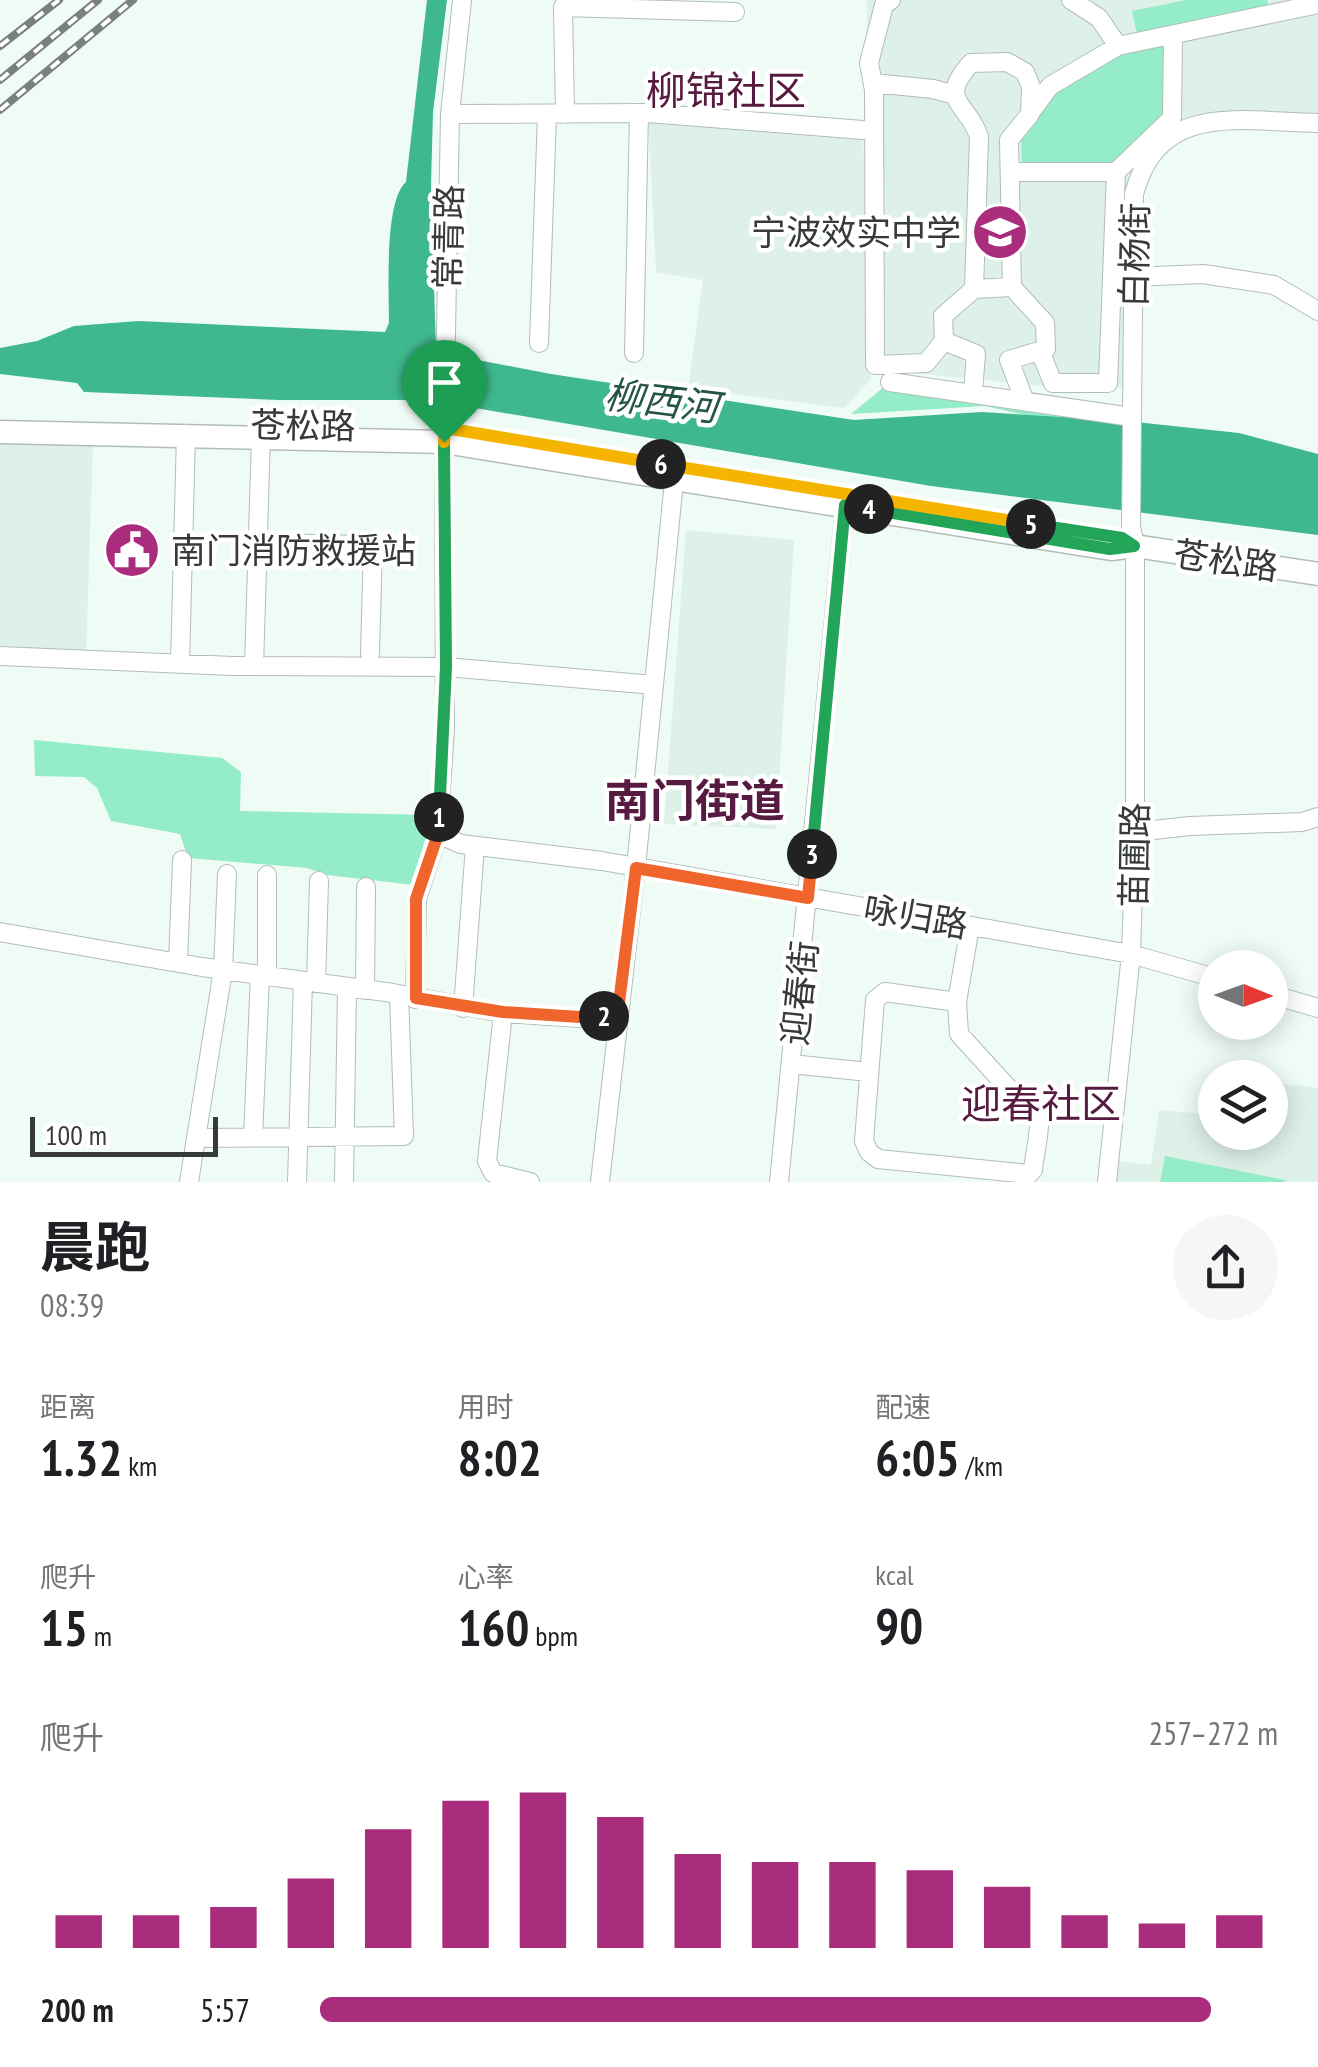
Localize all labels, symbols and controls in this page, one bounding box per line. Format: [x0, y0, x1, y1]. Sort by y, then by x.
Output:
district label: 柳锦社区 [646, 64, 806, 116]
street label: 常青路 [424, 184, 472, 290]
school or university icon: 宁波效实中学 [970, 202, 1030, 262]
street label: 白杨街 [1110, 202, 1158, 308]
place label: 宁波效实中学 [751, 209, 961, 255]
pin [402, 340, 487, 443]
icon: arrive [417, 355, 472, 410]
water label: 柳西河 [602, 369, 729, 432]
street label: 苍松路 [250, 401, 356, 449]
pin: 6 [636, 439, 686, 489]
text: 6 [654, 445, 668, 482]
pin: 4 [844, 484, 894, 534]
text: 4 [862, 490, 876, 527]
pin: 5 [1006, 499, 1056, 549]
text: 5 [1024, 505, 1038, 542]
public building icon: 南门消防救援站 [102, 520, 162, 580]
place label: 南门消防救援站 [171, 527, 416, 573]
street label: 苍松路 [1171, 530, 1281, 590]
district label: 南门街道 [605, 771, 785, 829]
pin: 1 [414, 792, 464, 842]
text: 1 [432, 798, 446, 835]
street label: 苗圃路 [1110, 802, 1158, 908]
pin: 3 [787, 829, 837, 879]
text: 3 [805, 835, 819, 872]
street label: 咏归路 [860, 884, 972, 948]
street label: 迎春街 [771, 938, 827, 1048]
north arrow [1198, 950, 1288, 1040]
map controls [1198, 950, 1288, 1150]
pin: 2 [579, 991, 629, 1041]
text: 2 [597, 997, 611, 1034]
button: layers [1198, 1060, 1288, 1150]
district label: 迎春社区 [961, 1077, 1121, 1129]
scale bar [30, 1112, 218, 1156]
text: 100 m [45, 1116, 107, 1153]
text: 晨跑 [40, 1211, 150, 1282]
button: share [1173, 1215, 1278, 1320]
text: 08:39 [40, 1284, 104, 1326]
text: 距离 [40, 1388, 96, 1425]
text: 用时 [458, 1388, 514, 1425]
text: 配速 [875, 1388, 931, 1425]
text: 1.32 [40, 1425, 122, 1490]
text: 8:02 [458, 1425, 542, 1490]
text: 6:05 [875, 1425, 960, 1490]
text: km [122, 1447, 157, 1484]
text: /km [960, 1447, 1003, 1484]
text: kcal [875, 1556, 914, 1593]
text: 爬升 [40, 1558, 96, 1595]
text: 心率 [458, 1558, 514, 1595]
text: 90 [875, 1593, 923, 1658]
text: 15 [40, 1595, 88, 1660]
text: 160 [458, 1595, 529, 1660]
text: m [88, 1617, 112, 1654]
text: bpm [529, 1617, 578, 1654]
text: 257–272 m [1149, 1712, 1278, 1754]
text: 爬升 [40, 1716, 104, 1758]
text: 200 m [40, 1989, 114, 2031]
text: 5:57 [200, 1989, 250, 2031]

